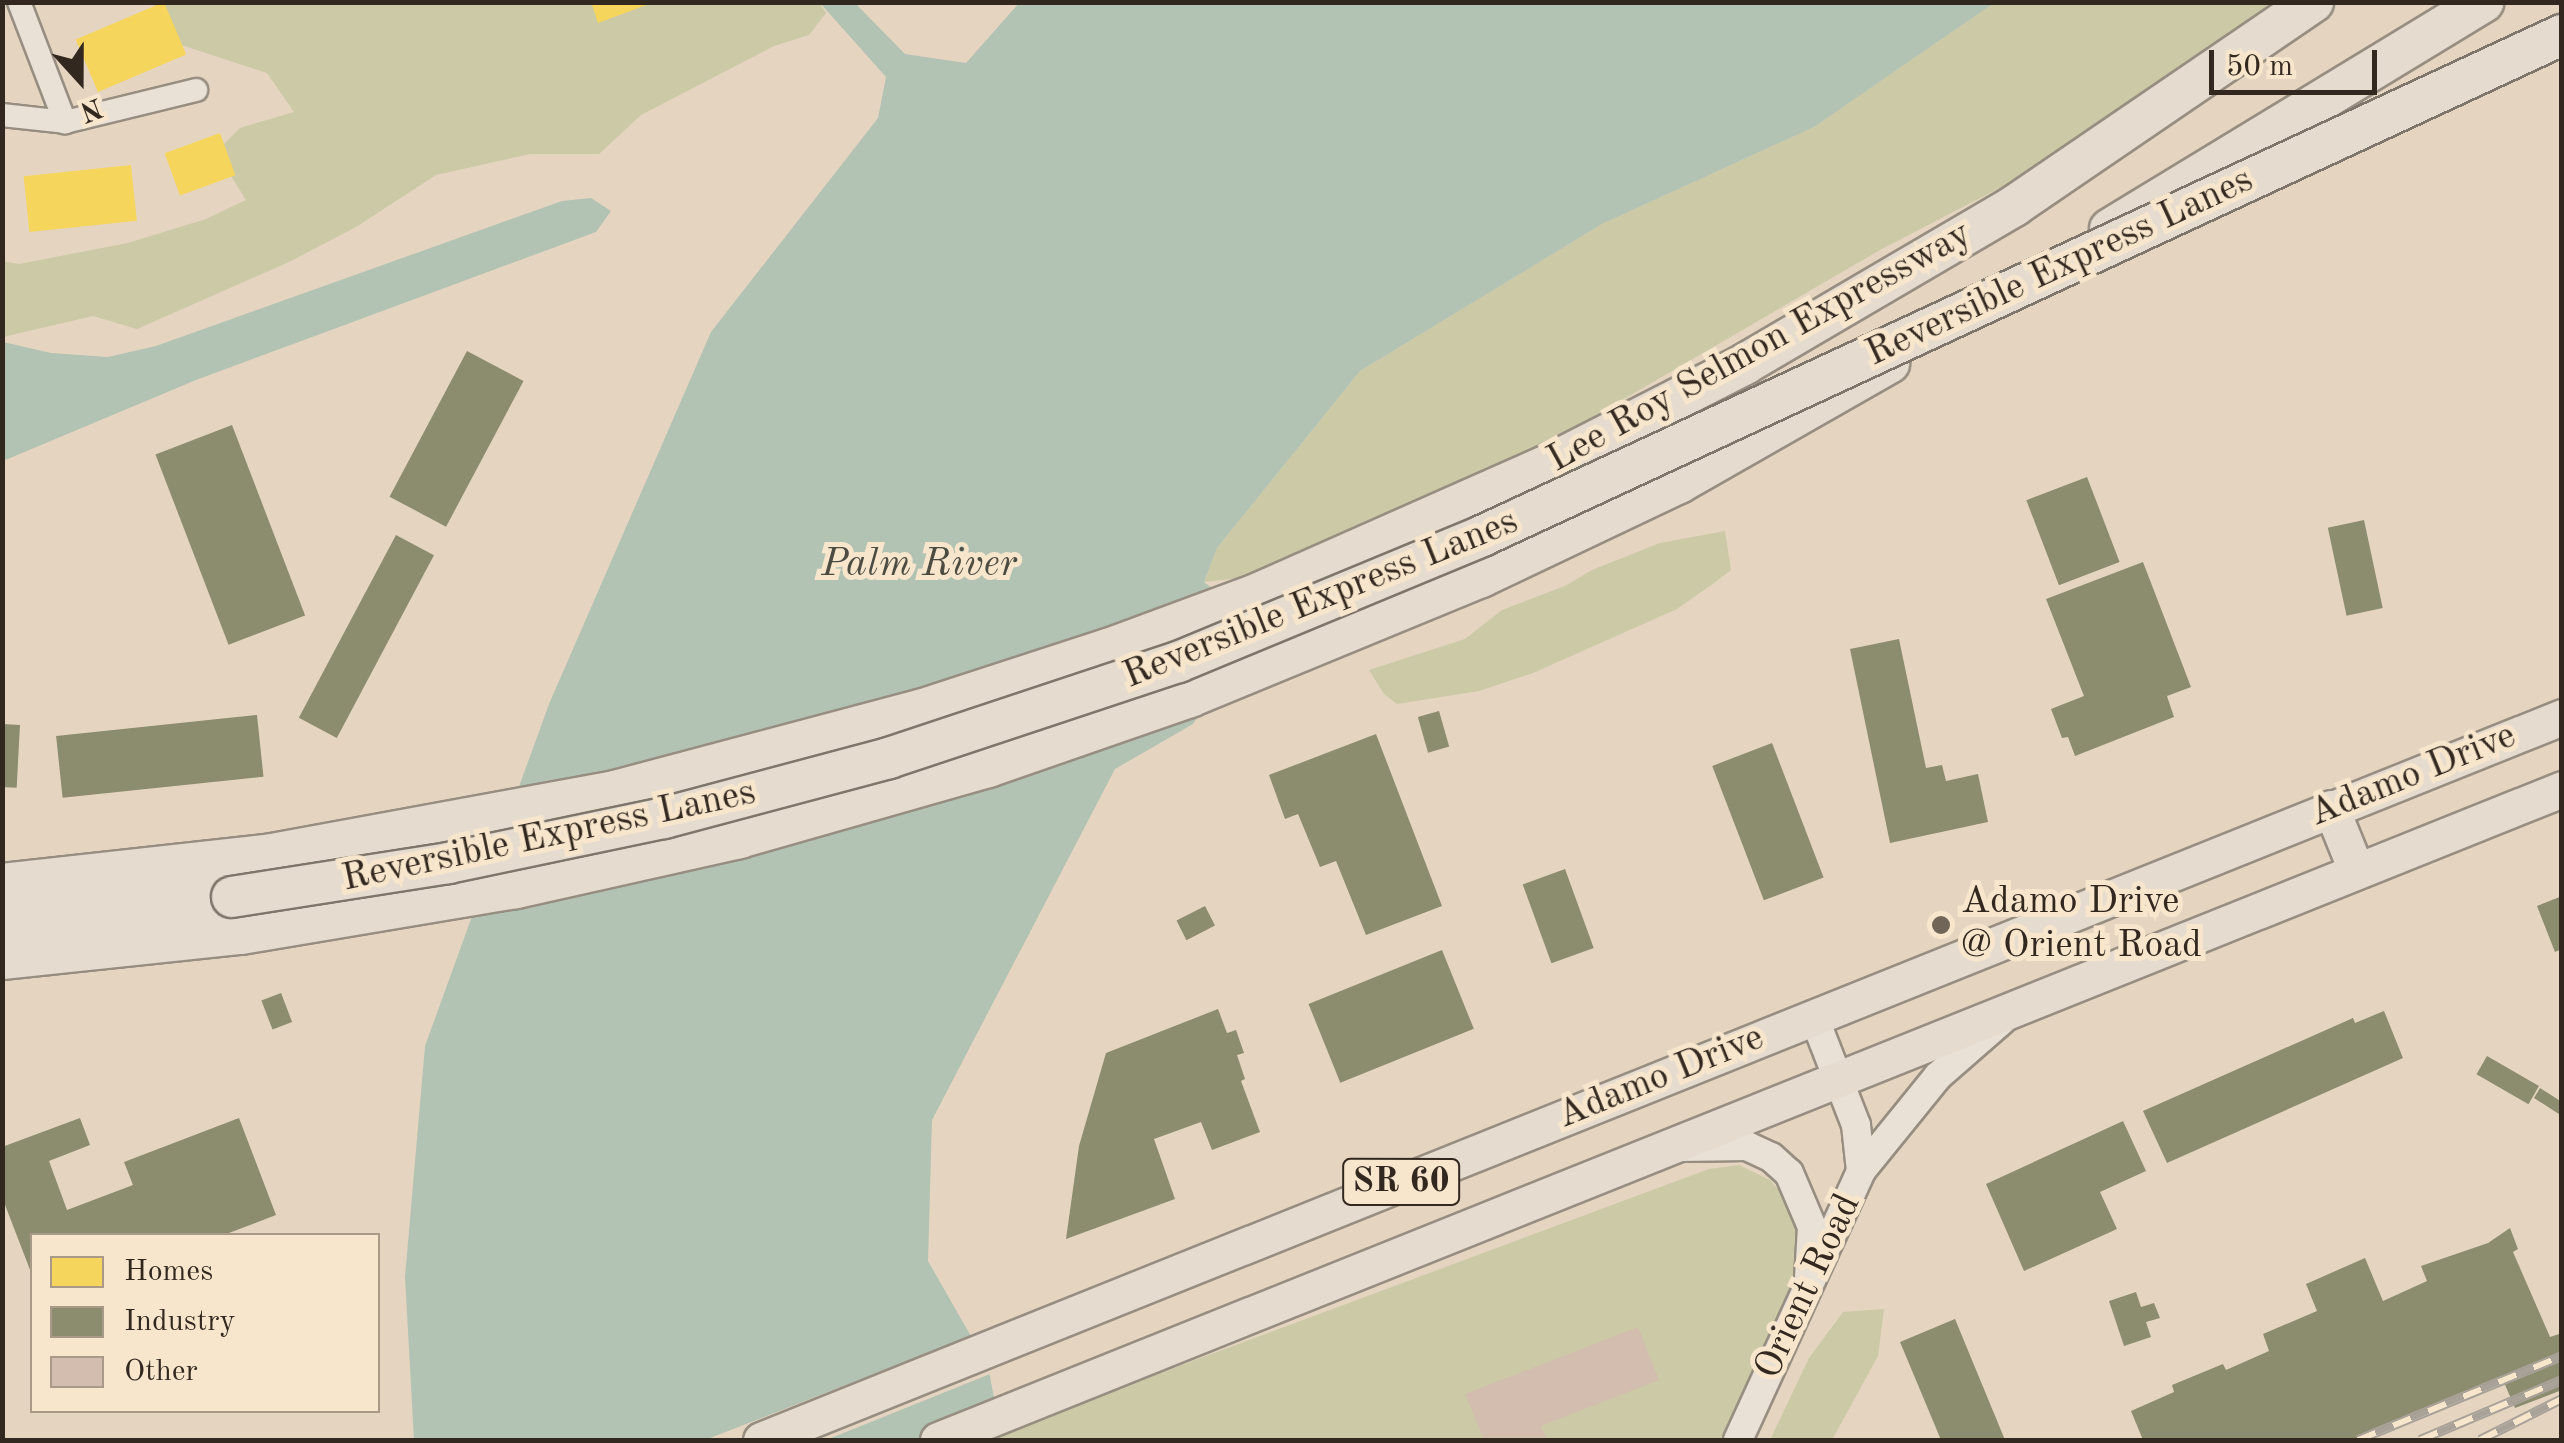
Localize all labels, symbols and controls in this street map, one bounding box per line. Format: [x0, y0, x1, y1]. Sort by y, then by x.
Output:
north arrow [30, 30, 130, 130]
scale bar [2214, 30, 2382, 92]
text: 50 m [2226, 52, 2293, 82]
text: N [76, 91, 106, 125]
street label: Reversible Express Lanes [1859, 158, 2261, 378]
street label: Lee Roy Selmon Expressway [1540, 212, 1980, 484]
street label: Reversible Express Lanes [1117, 500, 1525, 700]
water label: Palm River [821, 541, 1017, 589]
street label: Adamo Drive [2303, 714, 2523, 838]
street label: Reversible Express Lanes [338, 771, 760, 903]
place label: Adamo Drive @ Orient Road [1961, 880, 2202, 969]
marker: Adamo Drive @ Orient Road [1930, 914, 1952, 936]
street label: Adamo Drive [1551, 1016, 1771, 1140]
road number: SR 60 [1341, 1152, 1461, 1212]
street label: Orient Road [1746, 1187, 1872, 1387]
legend [30, 1233, 380, 1413]
text: Homes [124, 1257, 213, 1287]
text: Industry [124, 1307, 235, 1337]
text: Other [124, 1357, 198, 1387]

